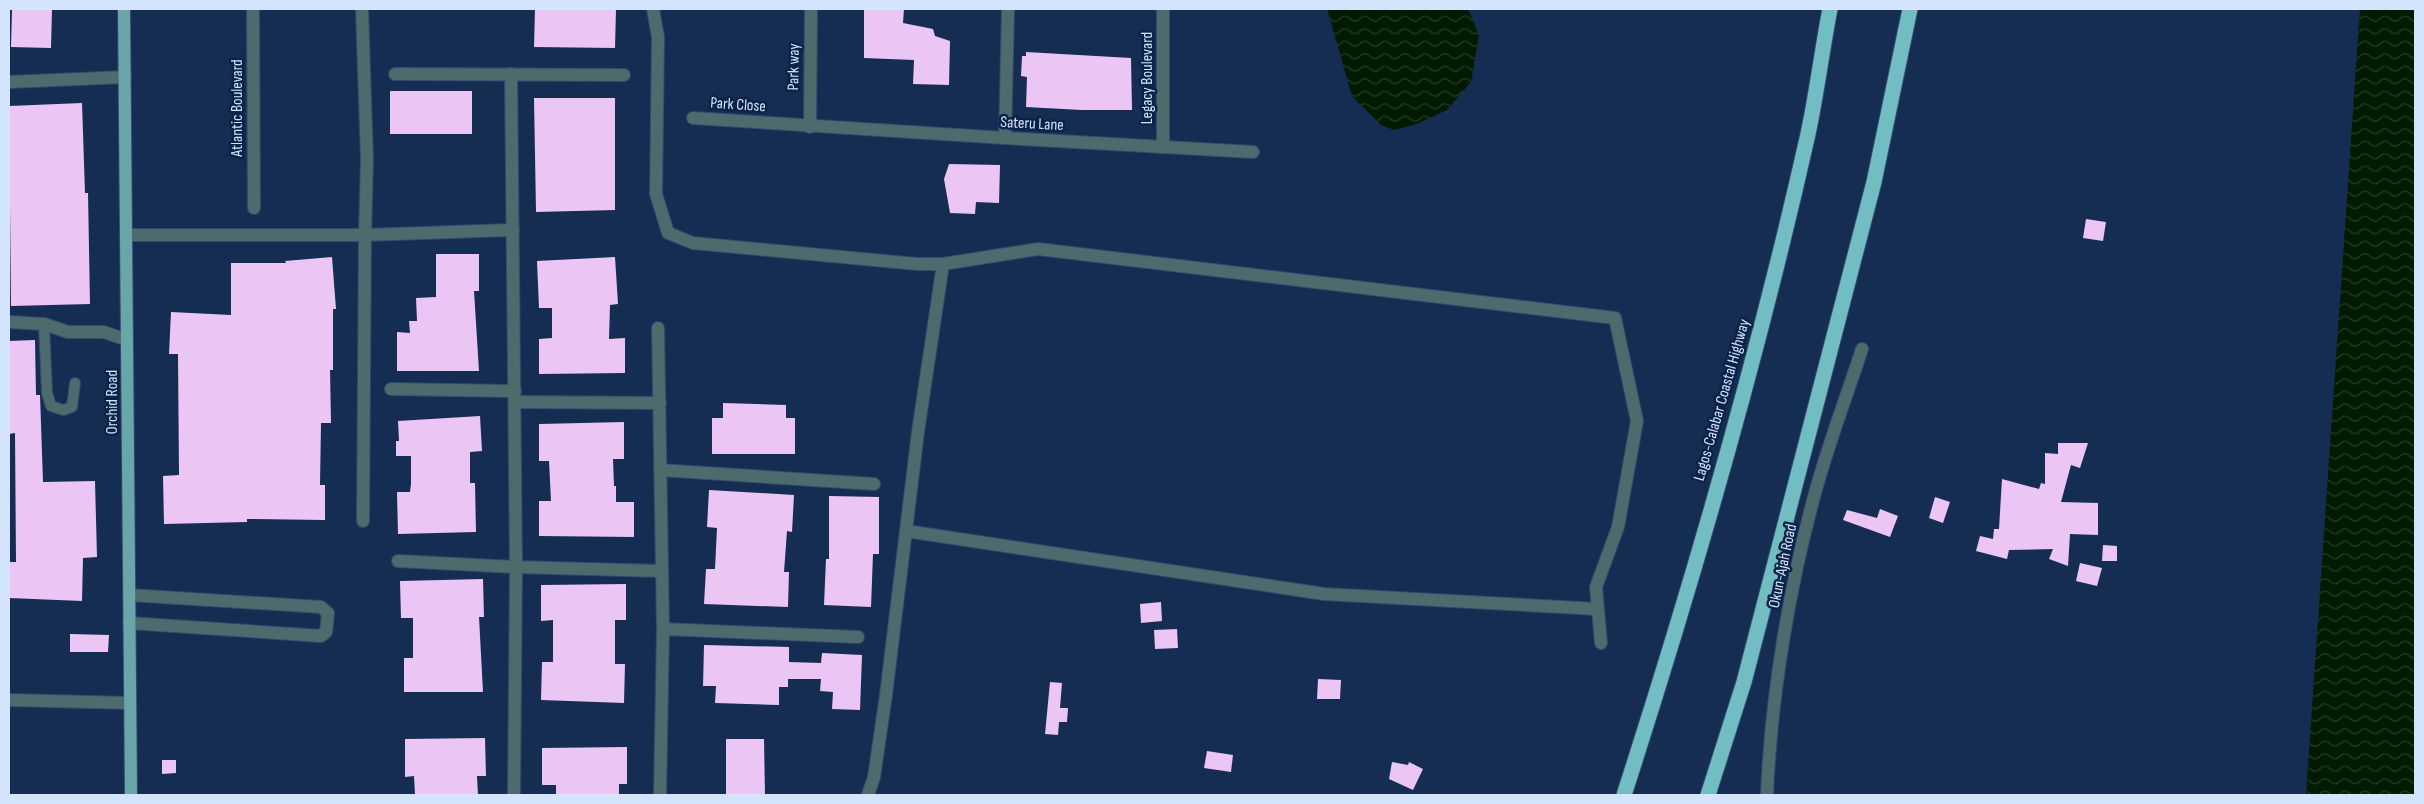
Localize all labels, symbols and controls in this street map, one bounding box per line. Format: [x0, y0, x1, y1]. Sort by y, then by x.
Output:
street label: Legacy Boulevard [1138, 32, 1157, 124]
street label: Park way [784, 43, 804, 91]
street label: Atlantic Boulevard [228, 59, 247, 158]
street label: Park Close [710, 94, 766, 116]
street label: Sateru Lane [1000, 113, 1064, 135]
street label: Lagos-Calabar Coastal Highway [1690, 317, 1754, 483]
street label: Orchid Road [103, 370, 122, 434]
street label: Okun-Ajah Road [1765, 522, 1801, 610]

